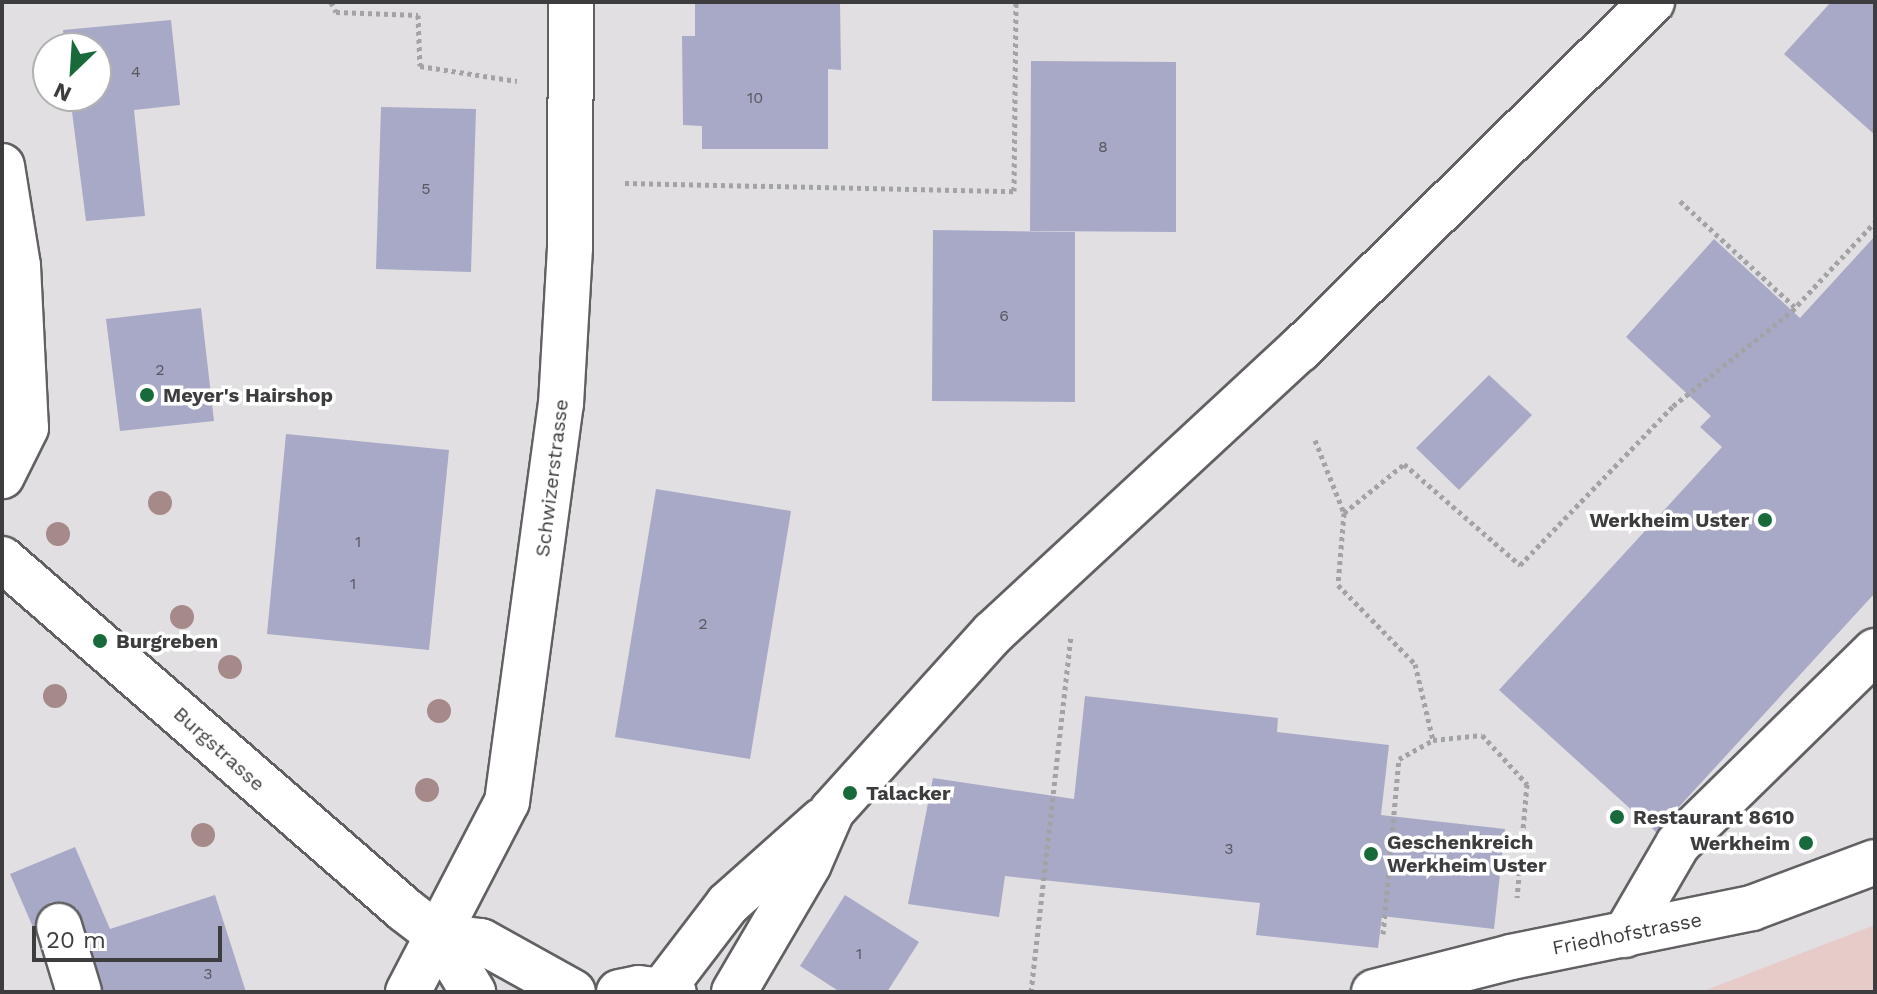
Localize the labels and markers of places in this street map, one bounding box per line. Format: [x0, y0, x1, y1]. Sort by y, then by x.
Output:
place label: Meyer's Hairshop [163, 383, 333, 407]
marker: Meyer's Hairshop [138, 386, 156, 404]
place label: Werkheim Uster [1589, 508, 1749, 532]
marker: Werkheim Uster [1756, 511, 1774, 529]
place label: Burgreben [116, 629, 218, 653]
marker: Burgreben [91, 632, 109, 650]
place label: Talacker [866, 781, 950, 805]
marker: Talacker [841, 784, 859, 802]
place label: Restaurant 8610 [1633, 805, 1795, 829]
marker: Restaurant 8610 [1608, 808, 1626, 826]
place label: Geschenkreich Werkheim Uster [1387, 830, 1547, 877]
place label: Werkheim [1690, 831, 1790, 855]
marker: Werkheim [1797, 834, 1815, 852]
marker: Geschenkreich Werkheim Uster [1362, 845, 1380, 863]

